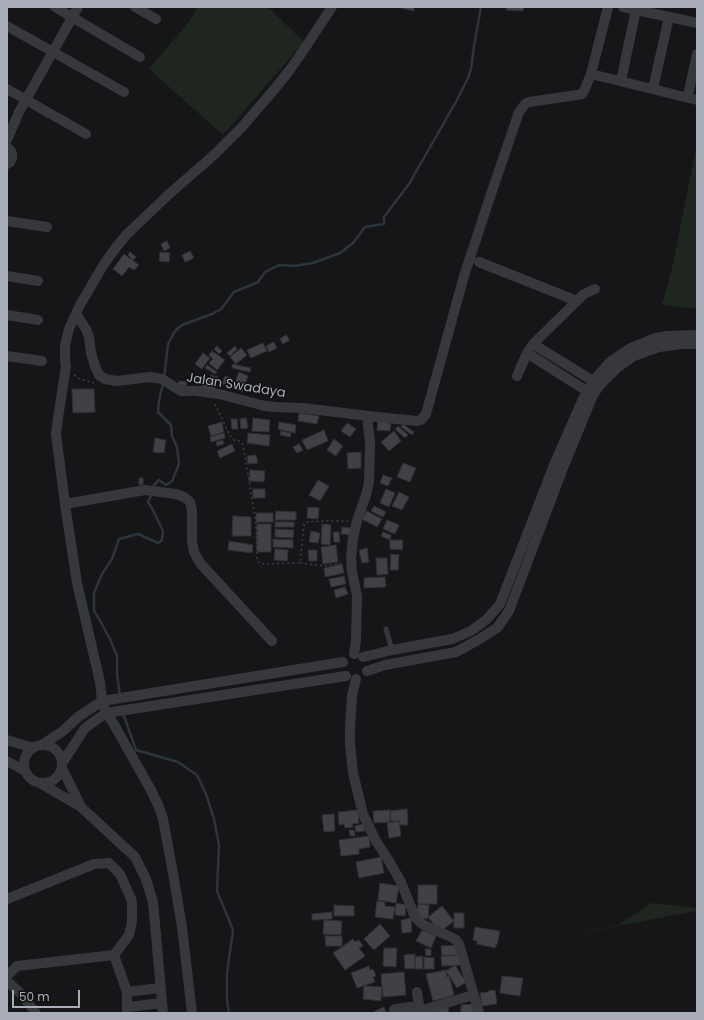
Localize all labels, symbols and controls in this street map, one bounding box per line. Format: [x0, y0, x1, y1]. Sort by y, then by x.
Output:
street label: Jalan Swadaya [185, 370, 287, 402]
scale bar [14, 982, 82, 1008]
text: 50 m [19, 988, 50, 1005]

